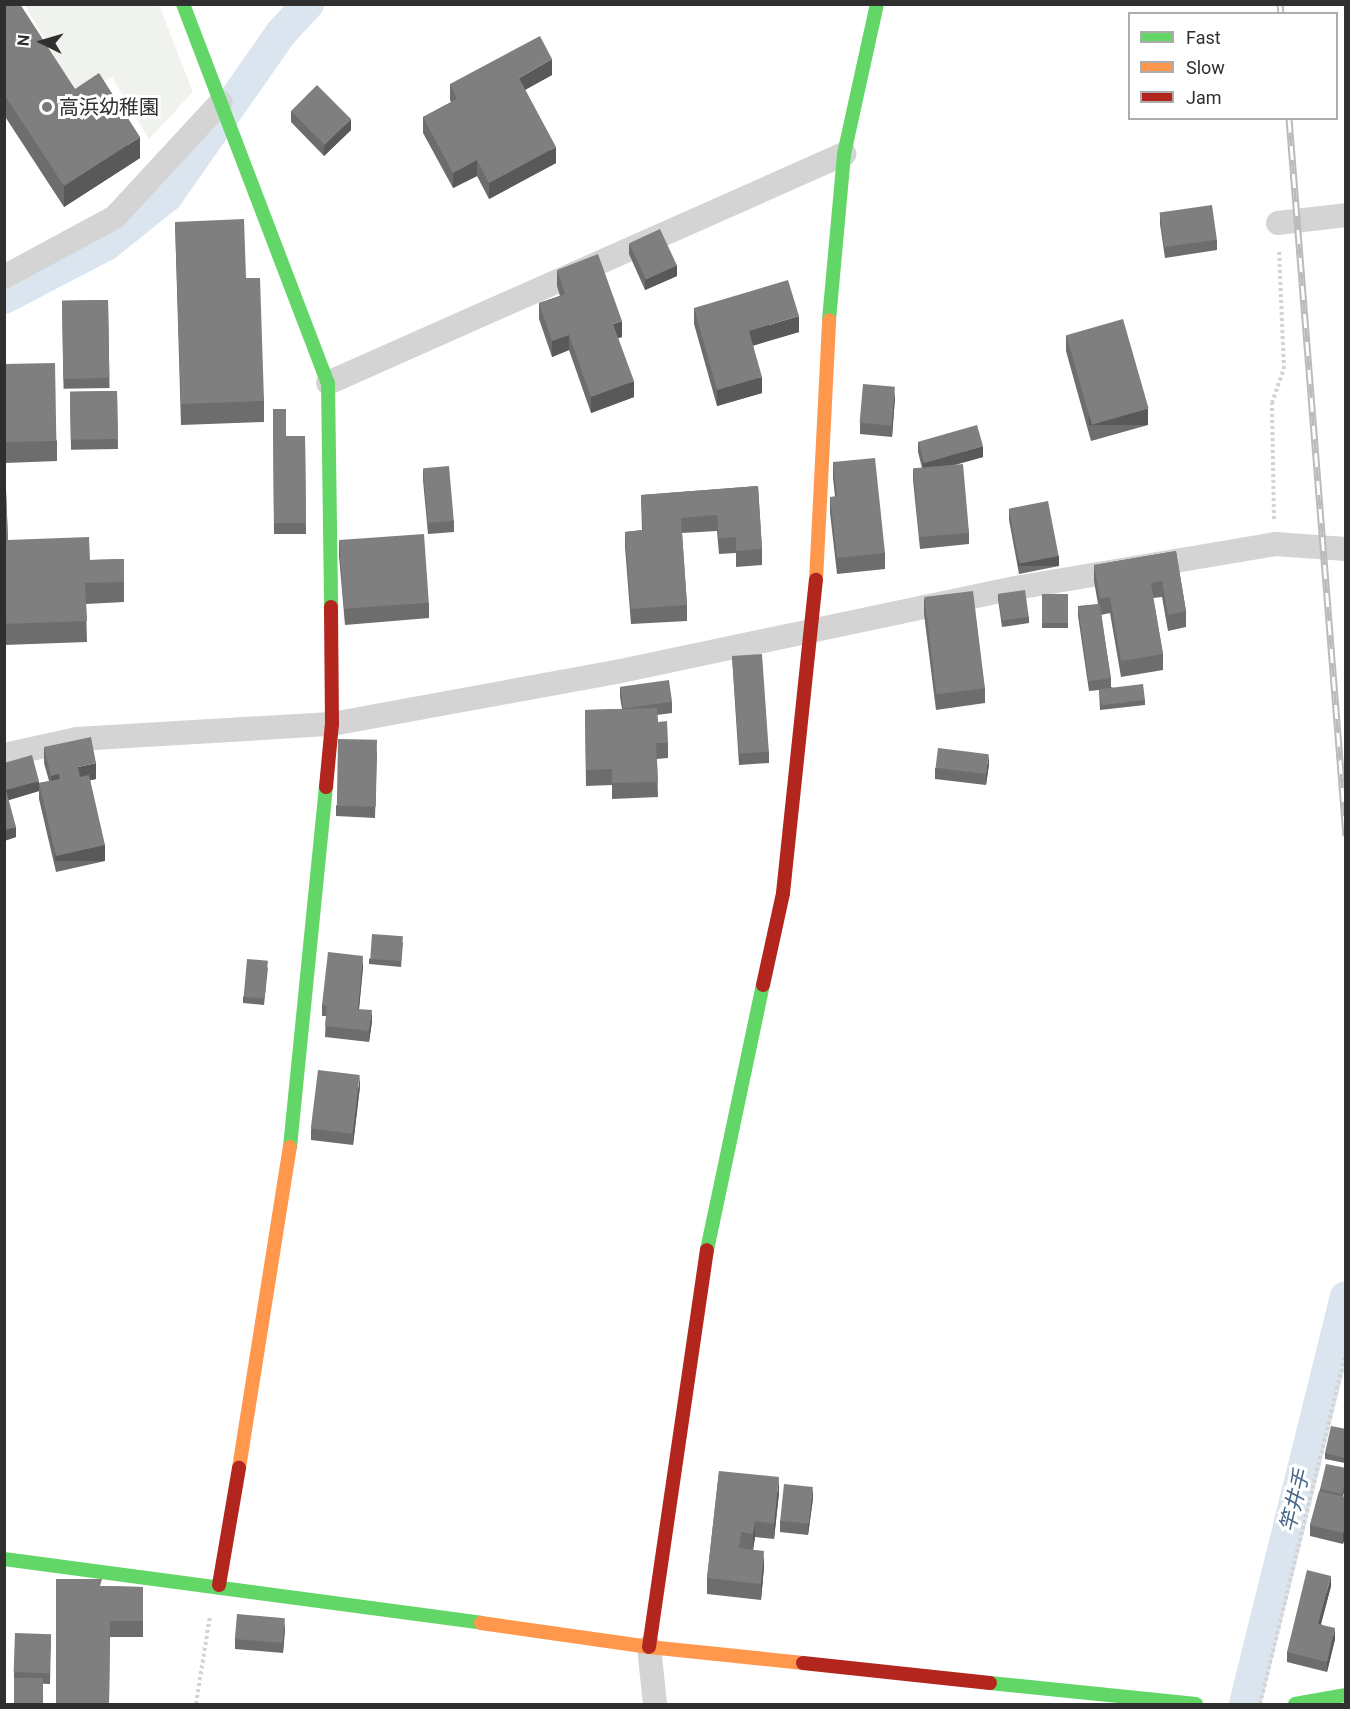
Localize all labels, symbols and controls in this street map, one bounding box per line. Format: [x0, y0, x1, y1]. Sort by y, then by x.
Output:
north arrow [12, 12, 72, 72]
legend [1128, 12, 1338, 120]
text: Fast [1186, 27, 1221, 48]
text: N [14, 34, 34, 47]
text: Slow [1186, 57, 1225, 78]
text: Jam [1186, 87, 1222, 108]
place label: 高浜幼稚園 [59, 95, 159, 119]
marker: 高浜幼稚園 [40, 100, 54, 114]
water label: 竿井手 [1275, 1467, 1315, 1535]

